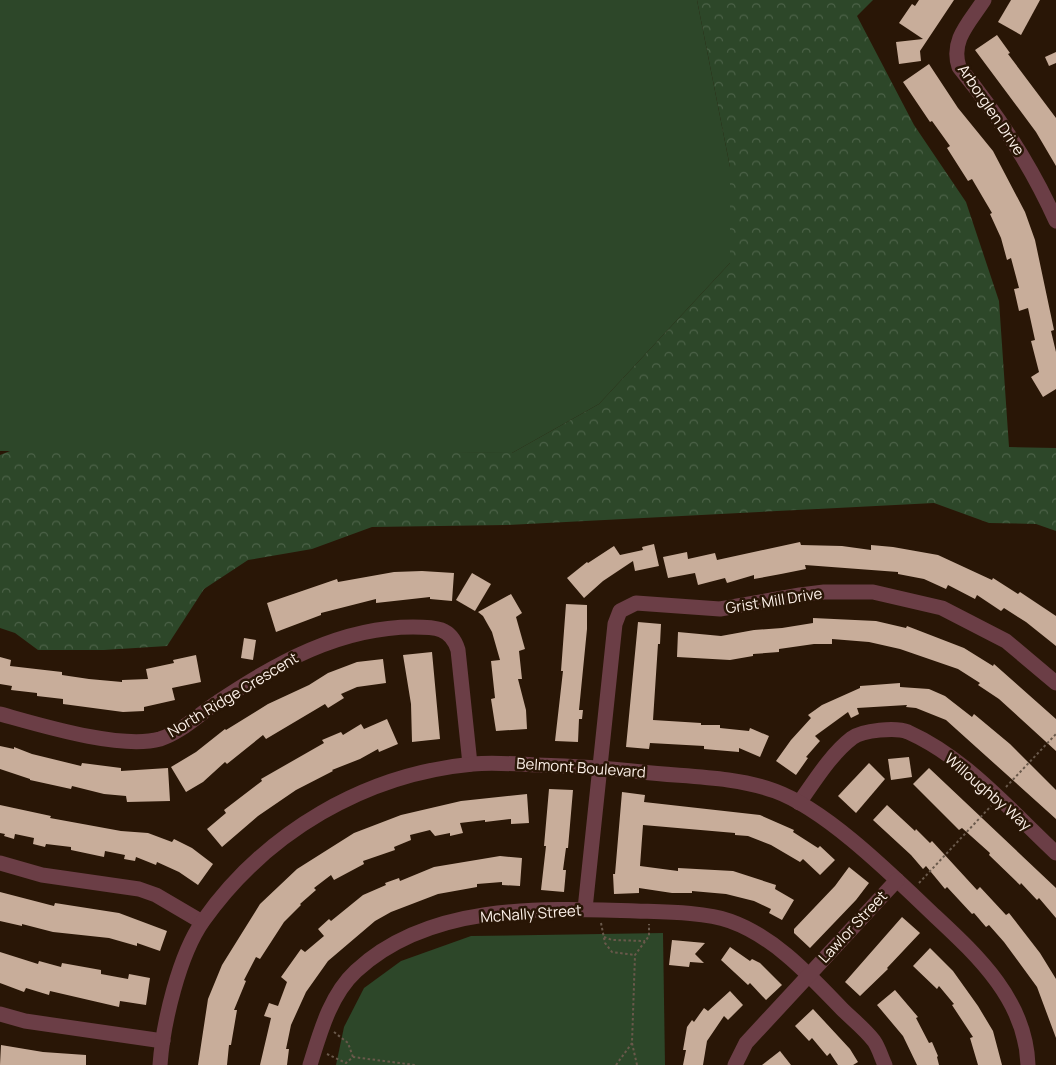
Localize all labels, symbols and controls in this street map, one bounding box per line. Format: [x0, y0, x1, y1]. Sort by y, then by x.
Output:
street label: Arborglen Drive [953, 60, 1030, 160]
street label: Grist Mill Drive [724, 582, 824, 619]
street label: North Ridge Crescent [163, 647, 302, 742]
street label: Willoughby Way [941, 748, 1036, 835]
street label: Belmont Boulevard [516, 753, 646, 782]
street label: Lawlor Street [814, 886, 892, 967]
street label: McNally Street [480, 899, 582, 928]

